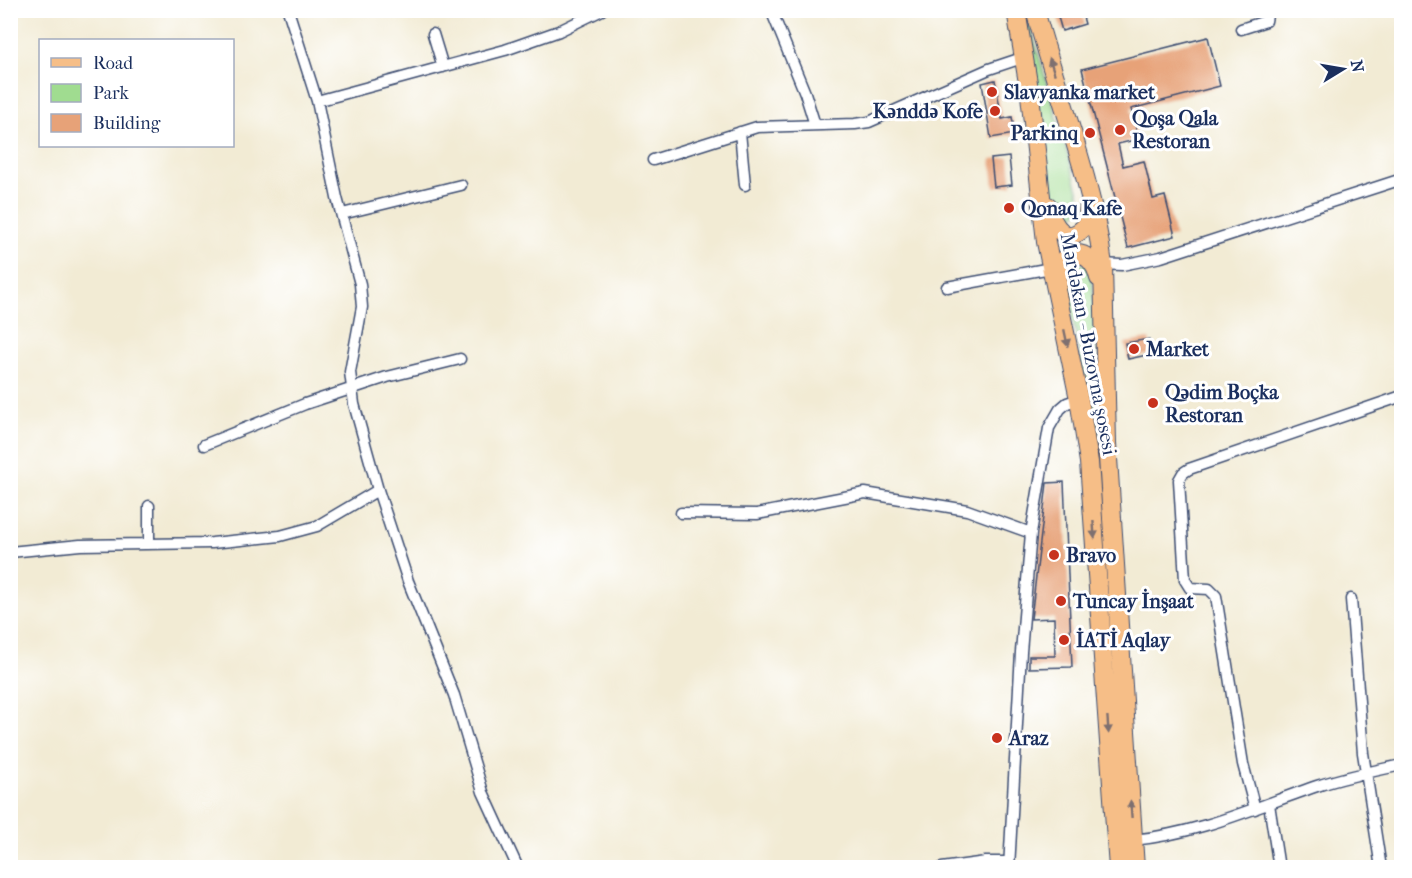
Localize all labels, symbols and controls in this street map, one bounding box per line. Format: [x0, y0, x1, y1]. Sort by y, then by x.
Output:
legend [39, 39, 234, 147]
north arrow [1313, 39, 1373, 99]
text: Road [93, 53, 133, 74]
one-way arrow [1047, 57, 1056, 75]
text: N [1347, 58, 1368, 75]
place label: Slavyanka market [1004, 81, 1156, 104]
text: Park [93, 83, 130, 104]
marker: Slavyanka market [985, 85, 999, 99]
place label: Kənddə Kofe [873, 100, 983, 123]
marker: Kənddə Kofe [988, 104, 1002, 118]
place label: Qoşa Qala Restoran [1132, 107, 1219, 153]
text: Building [93, 113, 161, 134]
place label: Parkinq [1010, 122, 1079, 145]
marker: Qoşa Qala Restoran [1113, 123, 1127, 137]
marker: Parkinq [1083, 126, 1097, 140]
place label: Qonaq Kafe [1021, 197, 1122, 220]
marker: Qonaq Kafe [1002, 201, 1016, 215]
street label: Mərdəkan - Buzovna şosesi [1056, 231, 1121, 457]
one-way arrow [1062, 329, 1071, 348]
place label: Market [1145, 338, 1210, 361]
marker: Market [1127, 342, 1141, 356]
place label: Qədim Boçka Restoran [1165, 381, 1279, 427]
marker: Qədim Boçka Restoran [1146, 396, 1160, 410]
one-way arrow [1089, 521, 1099, 540]
place label: Bravo [1066, 544, 1116, 567]
marker: Bravo [1047, 548, 1061, 562]
place label: Tuncay İnşaat [1072, 588, 1195, 614]
marker: Tuncay İnşaat [1054, 594, 1068, 608]
place label: İATİ Aqlay [1076, 627, 1171, 652]
marker: İATİ Aqlay [1057, 633, 1071, 647]
one-way arrow [1103, 715, 1113, 734]
place label: Araz [1007, 727, 1049, 750]
marker: Araz [990, 731, 1004, 745]
one-way arrow [1126, 800, 1136, 819]

